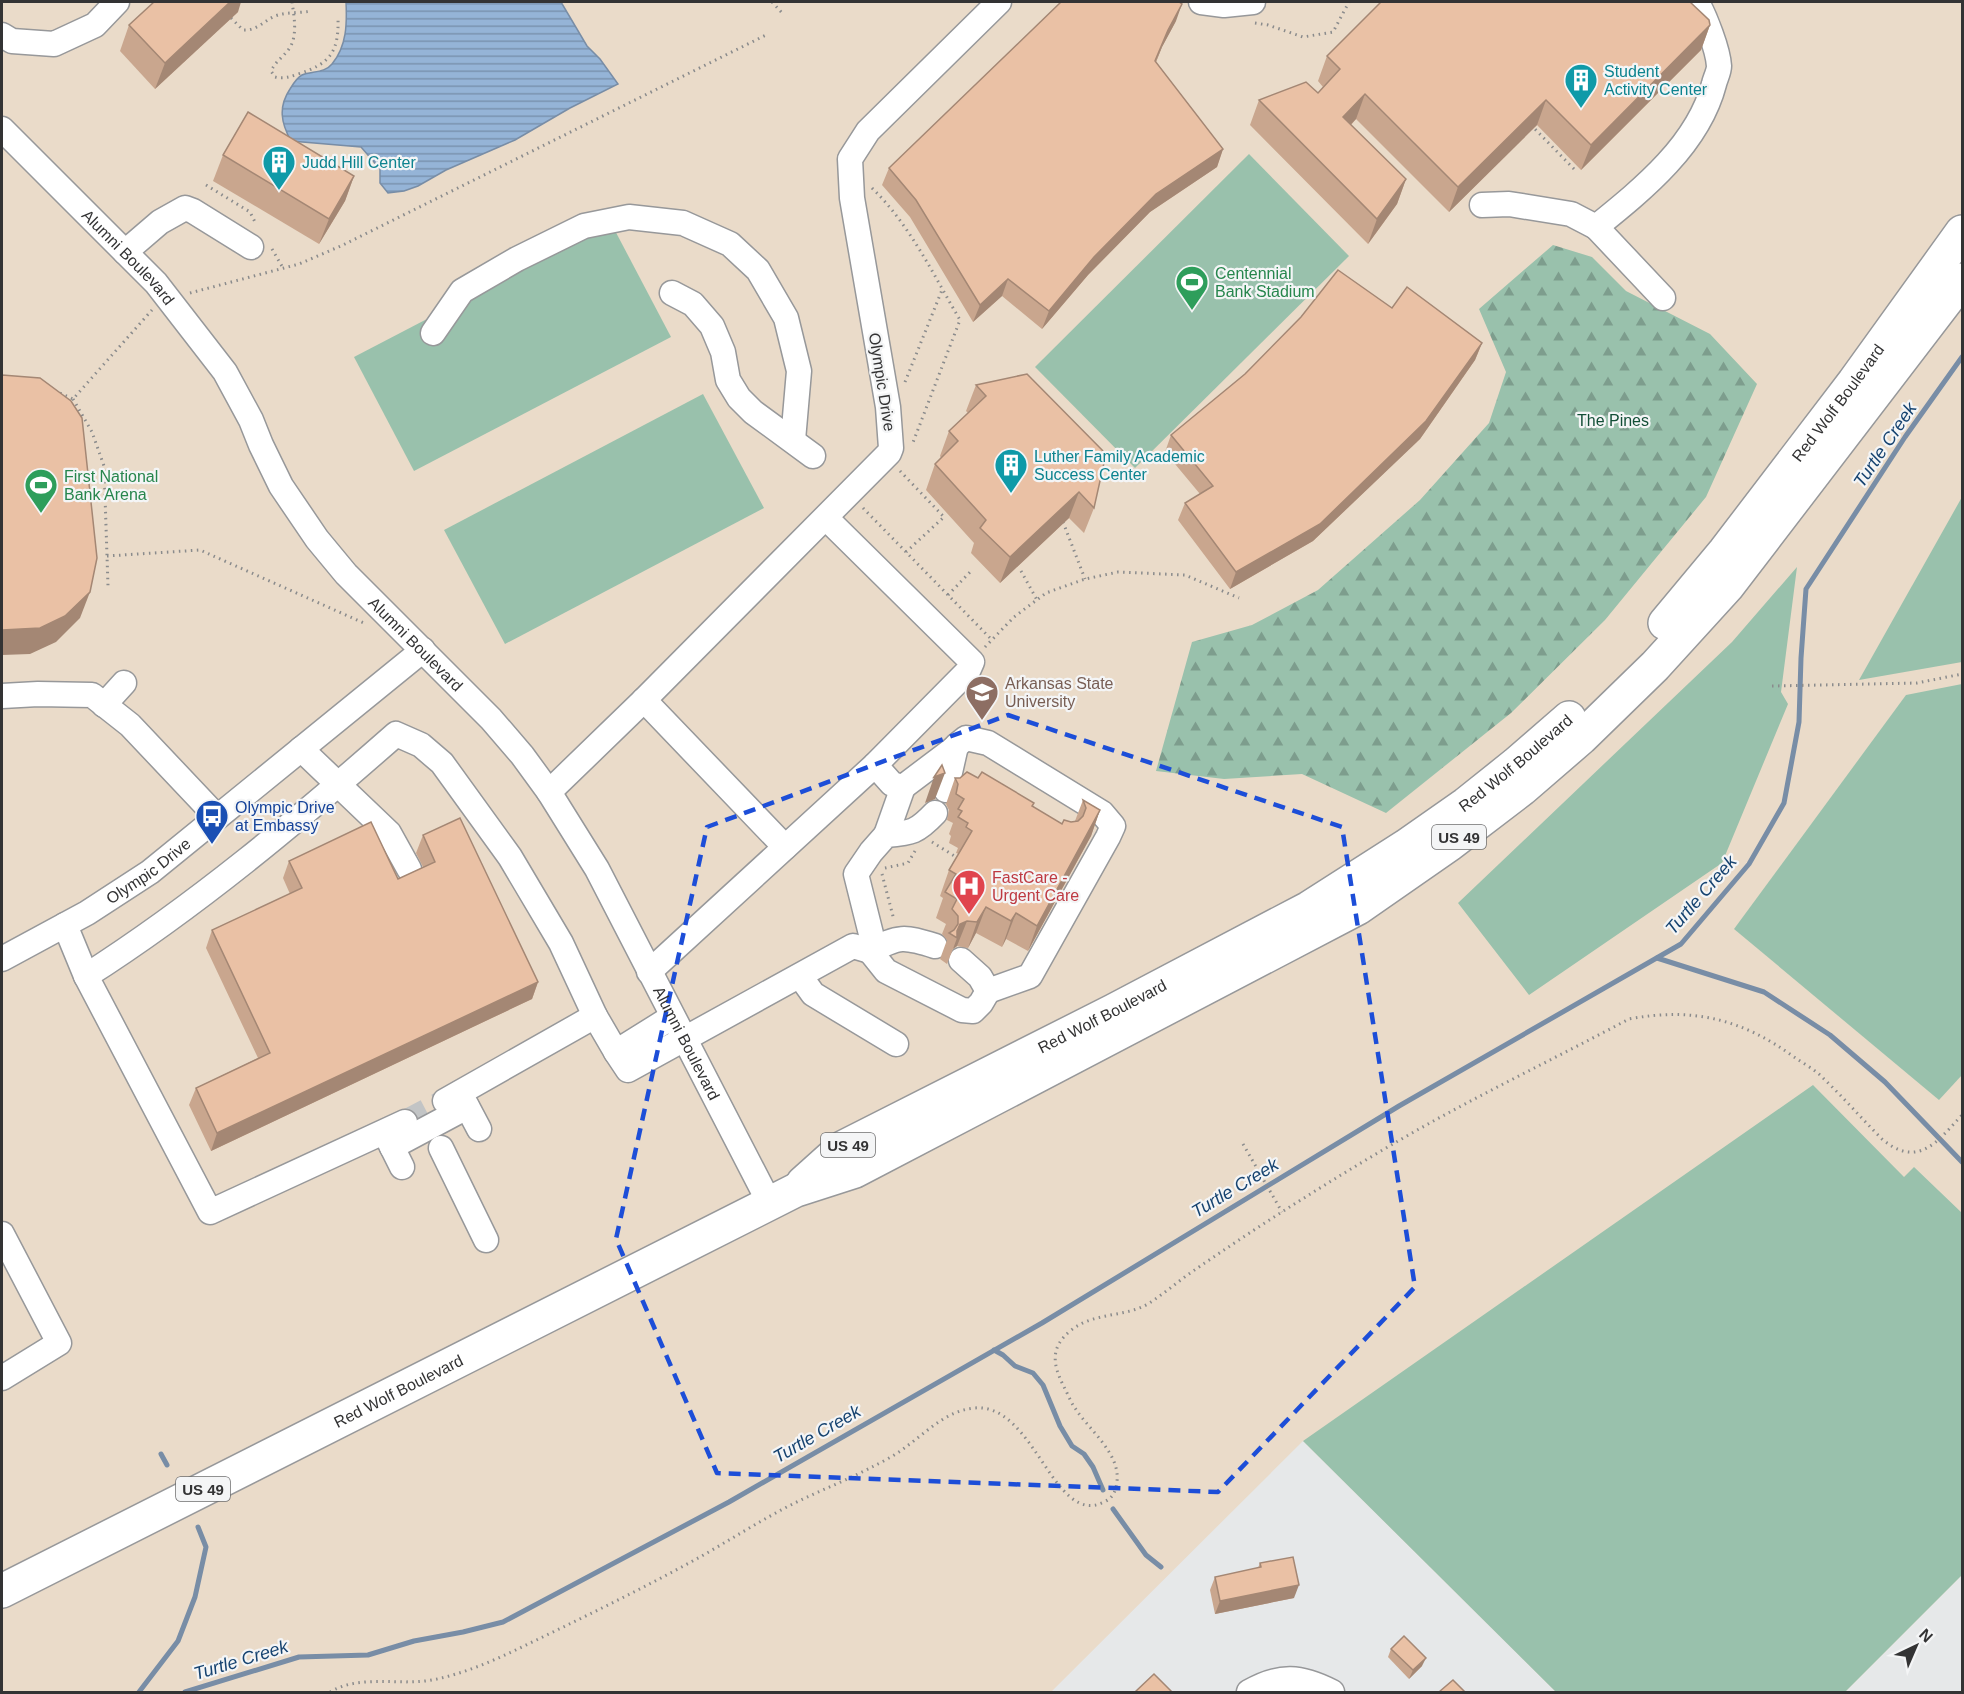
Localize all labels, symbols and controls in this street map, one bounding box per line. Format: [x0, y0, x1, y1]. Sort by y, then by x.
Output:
building icon: Student Activity Center [1563, 62, 1599, 109]
place label: Student Activity Center [1604, 63, 1708, 98]
building icon: Judd Hill Center [261, 144, 297, 191]
place label: Judd Hill Center [302, 154, 417, 171]
street label: Alumni Boulevard [79, 206, 178, 308]
sports icon: Centennial Bank Stadium [1174, 264, 1210, 311]
place label: Centennial Bank Stadium [1215, 265, 1315, 300]
street label: Olympic Drive [866, 332, 898, 433]
street label: Red Wolf Boulevard [1788, 341, 1887, 465]
water label: Turtle Creek [1849, 398, 1921, 491]
park label: The Pines [1577, 412, 1649, 429]
building icon: Luther Family Academic Success Center [993, 447, 1029, 494]
place label: Luther Family Academic Success Center [1034, 448, 1205, 483]
sports icon: First National Bank Arena [23, 467, 59, 514]
place label: First National Bank Arena [64, 468, 158, 503]
street label: Alumni Boulevard [366, 594, 466, 694]
school or university icon: Arkansas State University [964, 674, 1000, 721]
place label: Arkansas State University [1005, 675, 1114, 710]
street label: Red Wolf Boulevard [1455, 711, 1575, 815]
bus stop icon: Olympic Drive at Embassy [194, 798, 230, 845]
place label: Olympic Drive at Embassy [235, 799, 335, 834]
road number: US 49 [1432, 825, 1486, 849]
street label: Olympic Drive [103, 834, 193, 907]
water label: Turtle Creek [1661, 851, 1741, 938]
hospital icon: FastCare - Urgent Care [951, 868, 987, 915]
place label: FastCare - Urgent Care [992, 869, 1079, 904]
street label: Red Wolf Boulevard [1035, 976, 1169, 1056]
street label: Alumni Boulevard [651, 983, 723, 1103]
road number: US 49 [821, 1133, 875, 1157]
water label: Turtle Creek [1188, 1154, 1283, 1222]
street label: Red Wolf Boulevard [331, 1351, 466, 1430]
water label: Turtle Creek [770, 1400, 865, 1467]
road number: US 49 [176, 1477, 230, 1501]
north arrow [1886, 1616, 1946, 1676]
text: N [1916, 1625, 1936, 1646]
water label: Turtle Creek [191, 1636, 292, 1684]

